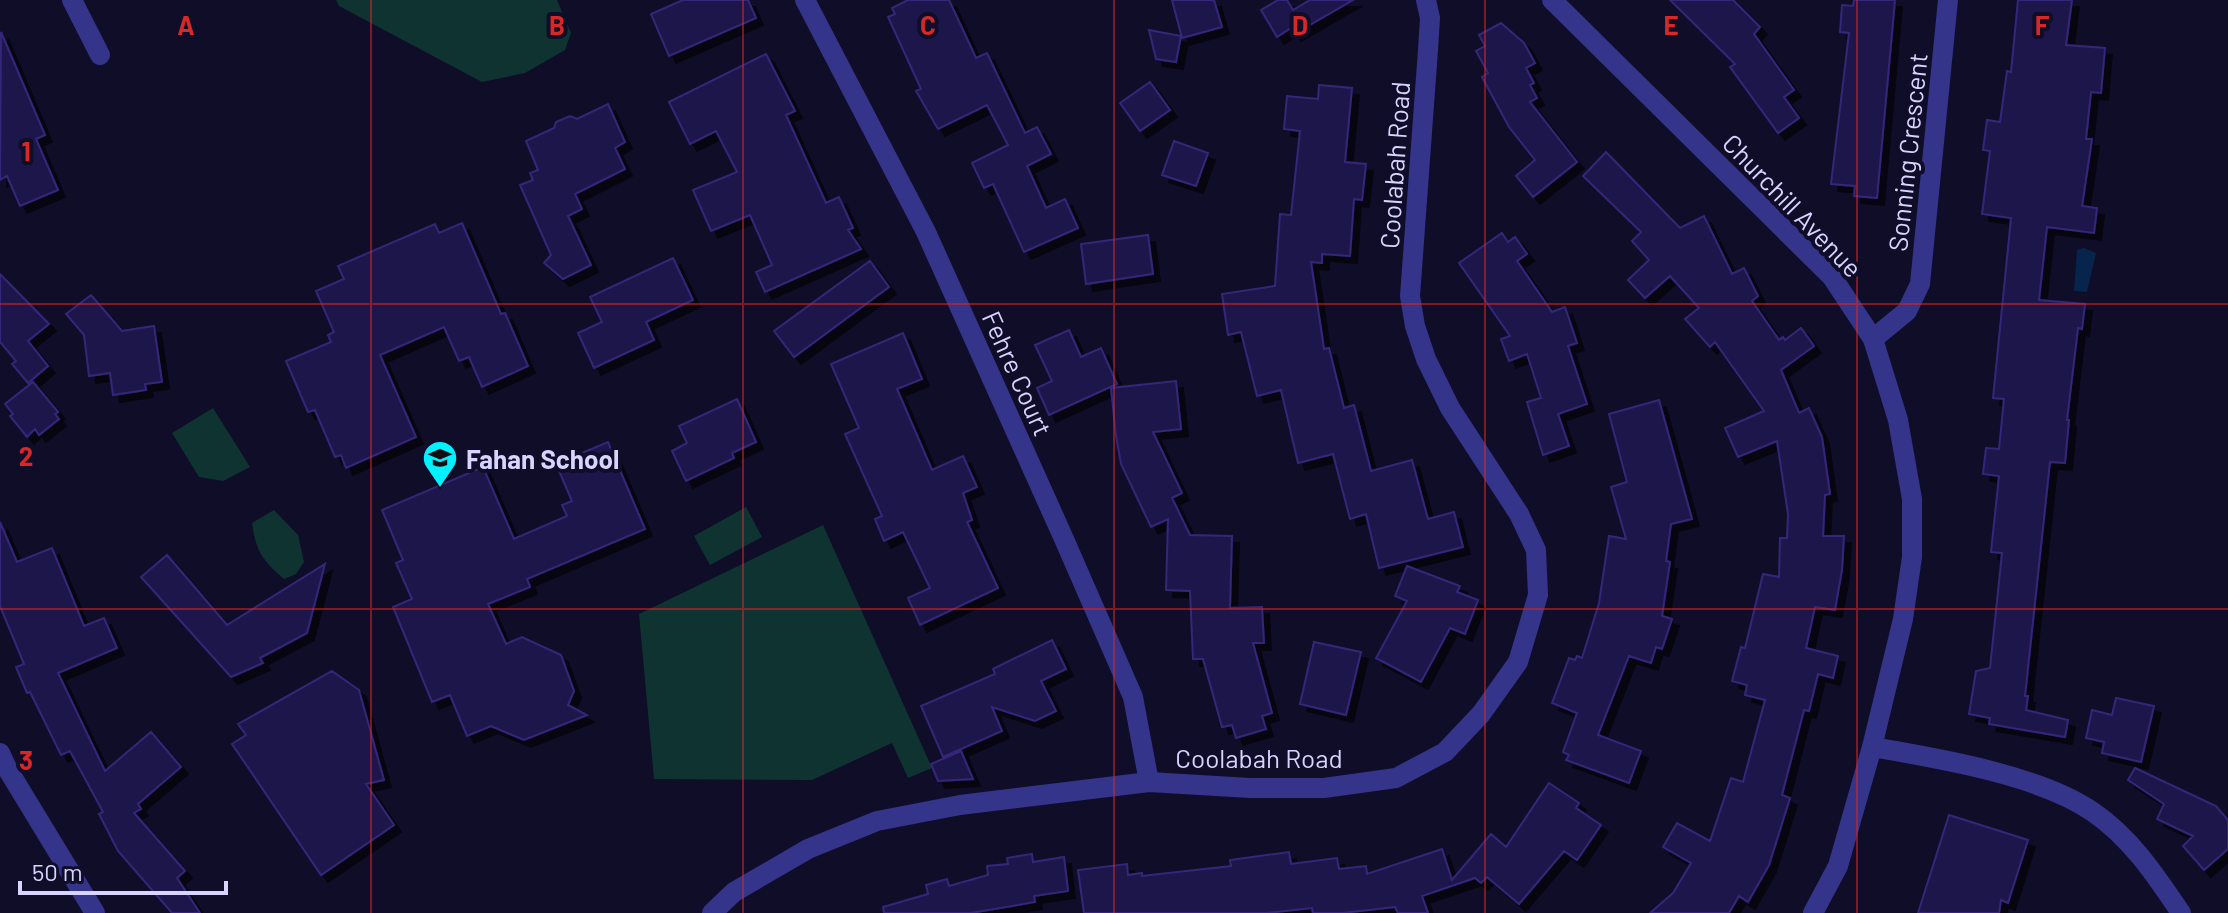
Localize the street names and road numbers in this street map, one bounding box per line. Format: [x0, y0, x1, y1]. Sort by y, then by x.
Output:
street label: Sonning Crescent [1881, 51, 1933, 253]
street label: Coolabah Road [1373, 80, 1415, 250]
street label: Churchill Avenue [1717, 127, 1869, 283]
street label: Fehre Court [977, 306, 1059, 440]
street label: Coolabah Road [1175, 742, 1343, 773]

